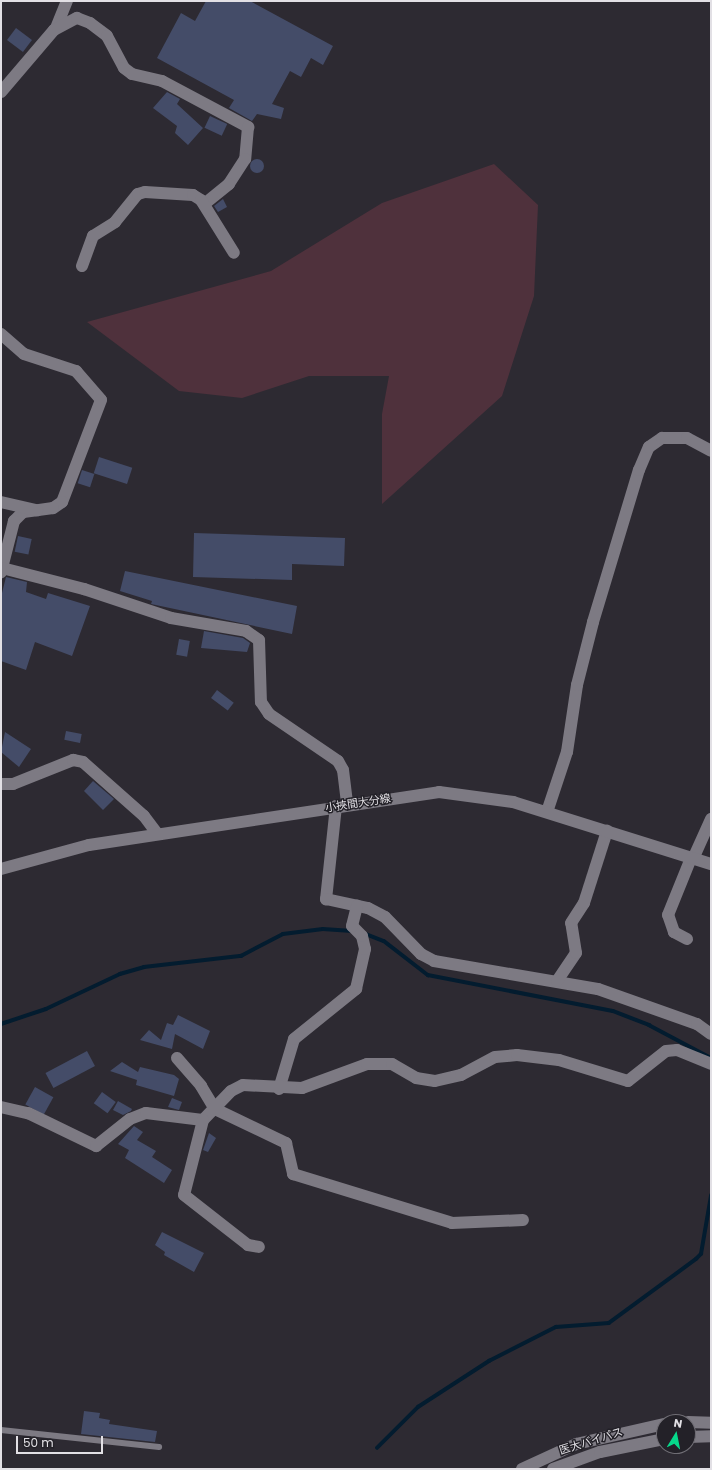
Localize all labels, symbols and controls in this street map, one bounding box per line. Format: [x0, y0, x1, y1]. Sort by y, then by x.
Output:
street label: 小挾間大分線 [324, 791, 392, 815]
north arrow [656, 1414, 696, 1454]
text: N [672, 1415, 683, 1432]
street label: 医大バイパス [558, 1425, 624, 1457]
scale bar [18, 1428, 105, 1454]
text: 50 m [23, 1434, 54, 1451]

